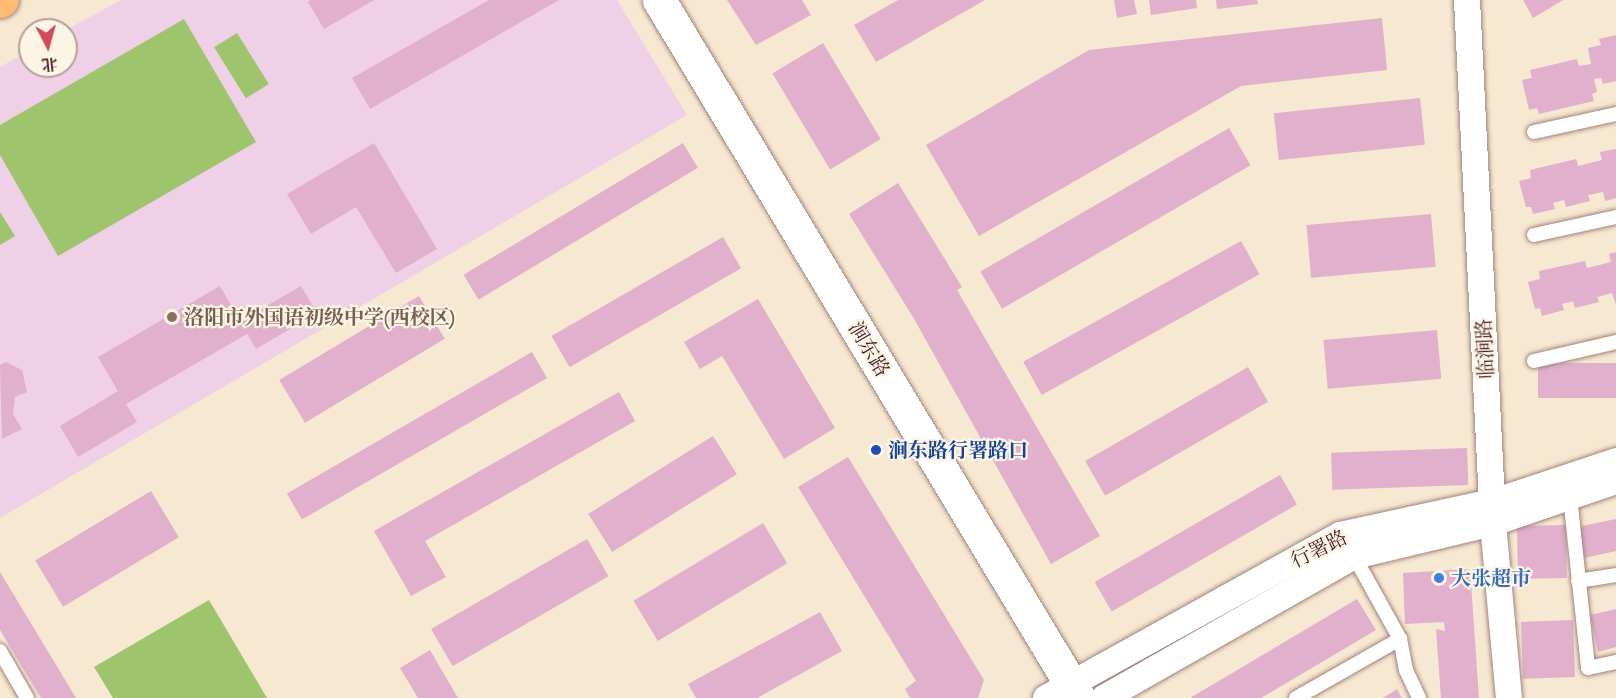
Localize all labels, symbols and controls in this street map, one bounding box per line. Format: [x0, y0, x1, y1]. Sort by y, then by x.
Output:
north arrow [18, 18, 78, 78]
text: 北 [41, 53, 59, 75]
place label: 洛阳市外国语初级中学(西校区) [184, 305, 455, 329]
marker: 洛阳市外国语初级中学(西校区) [165, 310, 179, 324]
street label: 涧东路 [843, 317, 895, 381]
street label: 临涧路 [1471, 318, 1499, 380]
place label: 涧东路行署路口 [888, 438, 1028, 462]
marker: 涧东路行署路口 [869, 443, 883, 457]
street label: 行署路 [1287, 525, 1351, 573]
place label: 大张超市 [1451, 566, 1531, 590]
marker: 大张超市 [1432, 571, 1446, 585]

